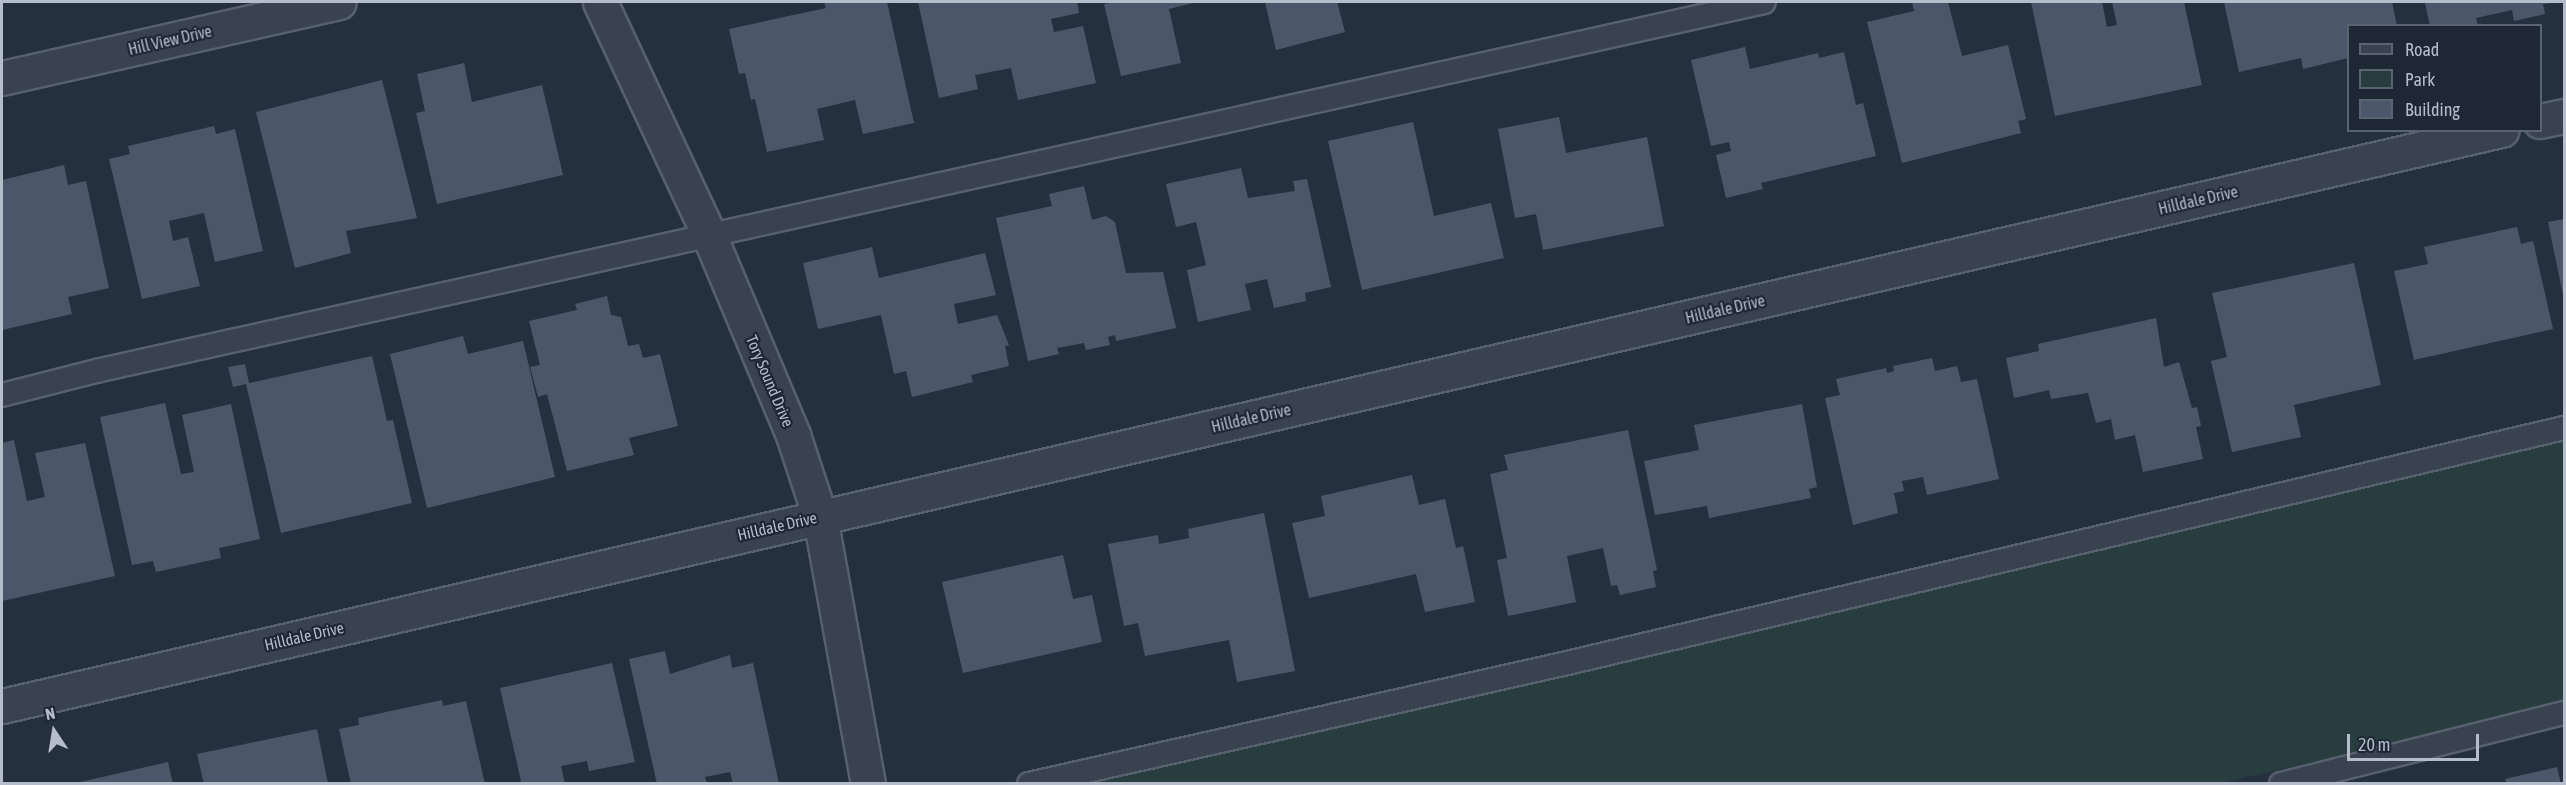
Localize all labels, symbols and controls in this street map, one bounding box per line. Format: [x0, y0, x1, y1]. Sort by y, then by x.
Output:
street label: Hill View Drive [126, 21, 214, 59]
legend [2347, 24, 2542, 132]
text: Road [2405, 39, 2439, 60]
text: Park [2405, 69, 2435, 90]
text: Building [2405, 99, 2460, 120]
street label: Hilldale Drive [2156, 182, 2240, 218]
street label: Hilldale Drive [1683, 291, 1767, 327]
street label: Tory Sound Drive [742, 332, 798, 430]
street label: Hilldale Drive [1209, 400, 1293, 436]
street label: Hilldale Drive [735, 508, 819, 544]
street label: Hilldale Drive [262, 618, 346, 654]
north arrow [24, 701, 84, 761]
text: N [44, 704, 57, 723]
scale bar [2350, 722, 2482, 760]
text: 20 m [2358, 734, 2390, 755]

